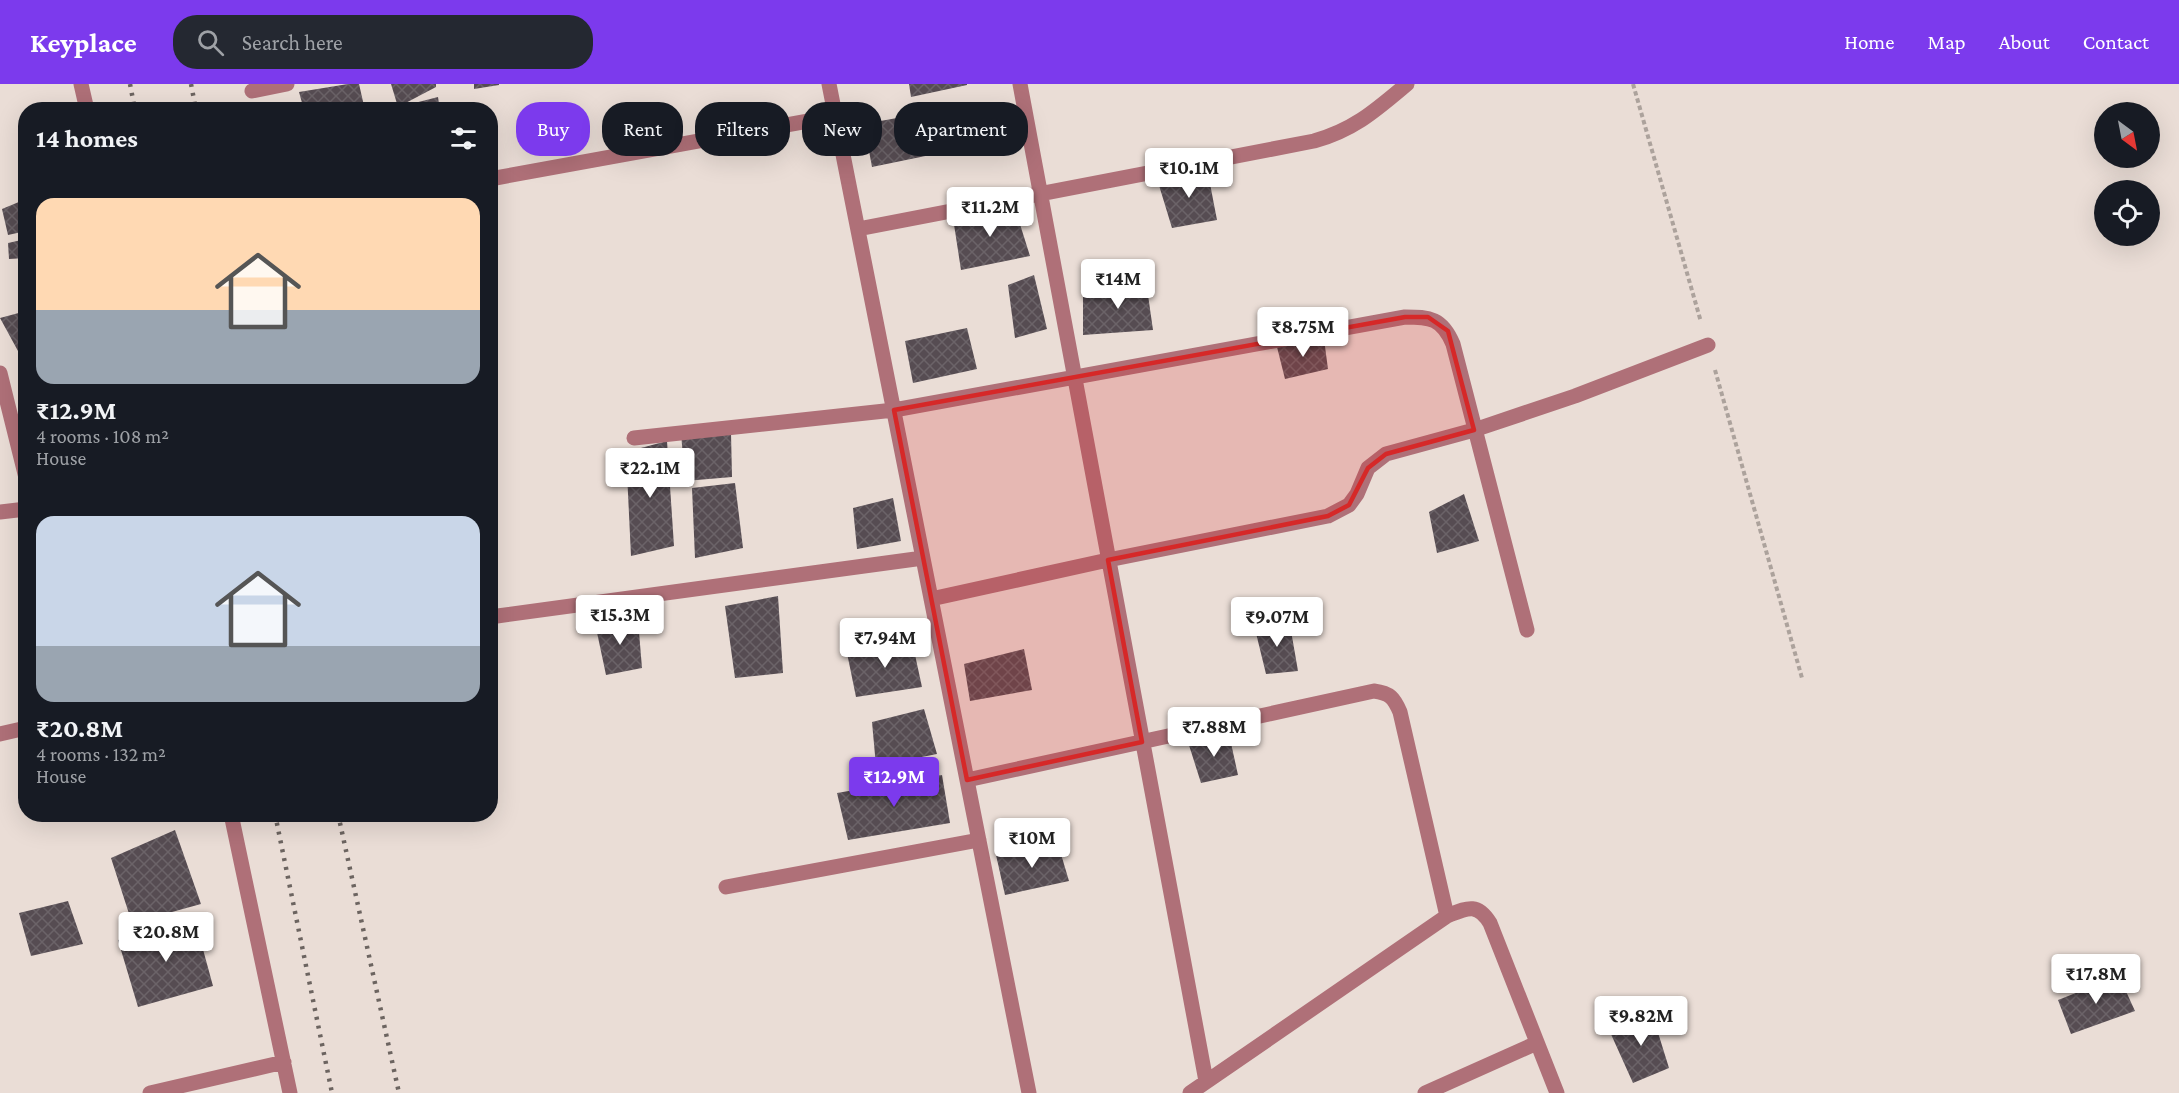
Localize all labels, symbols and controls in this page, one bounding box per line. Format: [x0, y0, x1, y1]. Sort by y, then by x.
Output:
search box [173, 15, 593, 69]
icon: search [194, 26, 227, 59]
text: Keyplace [30, 27, 137, 58]
text: Search here [242, 30, 343, 55]
text: Home [1844, 30, 1894, 54]
text: Map [1927, 30, 1966, 54]
text: About [1999, 30, 2050, 54]
text: Contact [2083, 30, 2149, 54]
chip: Buy [516, 102, 590, 156]
chip: Rent [602, 102, 683, 156]
chip: Filters [695, 102, 790, 156]
chip: New [802, 102, 882, 156]
chip: Apartment [894, 102, 1028, 156]
north arrow [2094, 102, 2160, 168]
map controls [2094, 102, 2160, 246]
icon: filters [447, 122, 480, 155]
text: 14 homes [36, 124, 138, 153]
pin: ₹10.1M [1140, 148, 1238, 199]
text: ₹10.1M [1159, 156, 1219, 178]
button: locate [2094, 180, 2160, 246]
pin: ₹11.2M [941, 187, 1039, 238]
text: ₹11.2M [961, 195, 1019, 217]
icon: home [204, 237, 312, 345]
pin: ₹14M [1082, 259, 1154, 310]
text: ₹14M [1095, 267, 1141, 289]
pin: ₹8.75M [1254, 307, 1352, 358]
text: ₹8.75M [1271, 315, 1335, 337]
text: ₹12.9M [36, 396, 116, 425]
text: 4 rooms · 108 m² [36, 425, 169, 447]
text: House [36, 447, 86, 469]
pin: ₹22.1M [601, 448, 699, 499]
text: ₹22.1M [619, 456, 681, 478]
icon: home [204, 555, 312, 663]
pin: ₹15.3M [571, 595, 669, 646]
pin: ₹9.07M [1228, 597, 1326, 648]
text: ₹15.3M [590, 603, 650, 625]
text: ₹9.07M [1245, 605, 1309, 627]
pin: ₹7.94M [836, 618, 934, 669]
text: ₹7.94M [854, 626, 916, 648]
pin: ₹7.88M [1165, 707, 1263, 758]
text: ₹20.8M [36, 714, 123, 743]
text: ₹7.88M [1182, 715, 1246, 737]
text: 4 rooms · 132 m² [36, 743, 166, 765]
pin: ₹12.9M [845, 757, 943, 808]
text: House [36, 765, 86, 787]
text: ₹12.9M [863, 765, 925, 787]
pin: ₹10M [996, 818, 1068, 869]
text: ₹10M [1008, 826, 1056, 848]
pin: ₹20.8M [117, 912, 215, 963]
text: ₹20.8M [133, 920, 199, 942]
pin: ₹17.8M [2047, 954, 2145, 1005]
text: ₹17.8M [2065, 962, 2127, 984]
pin: ₹9.82M [1592, 996, 1690, 1047]
text: ₹9.82M [1608, 1004, 1674, 1026]

